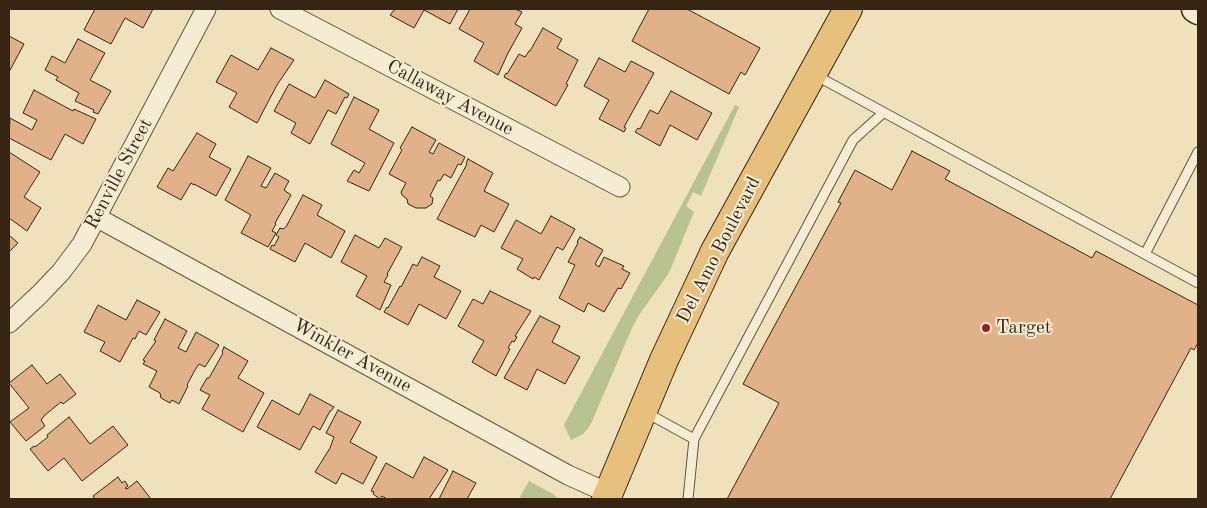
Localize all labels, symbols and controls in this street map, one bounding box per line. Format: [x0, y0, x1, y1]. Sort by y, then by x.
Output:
street label: Callaway Avenue [383, 55, 517, 141]
street label: Renville Street [80, 115, 158, 233]
street label: Del Amo Boulevard [672, 173, 766, 327]
street label: Winkler Avenue [289, 314, 415, 398]
place label: Target [996, 317, 1051, 339]
marker: Target [980, 322, 992, 334]

